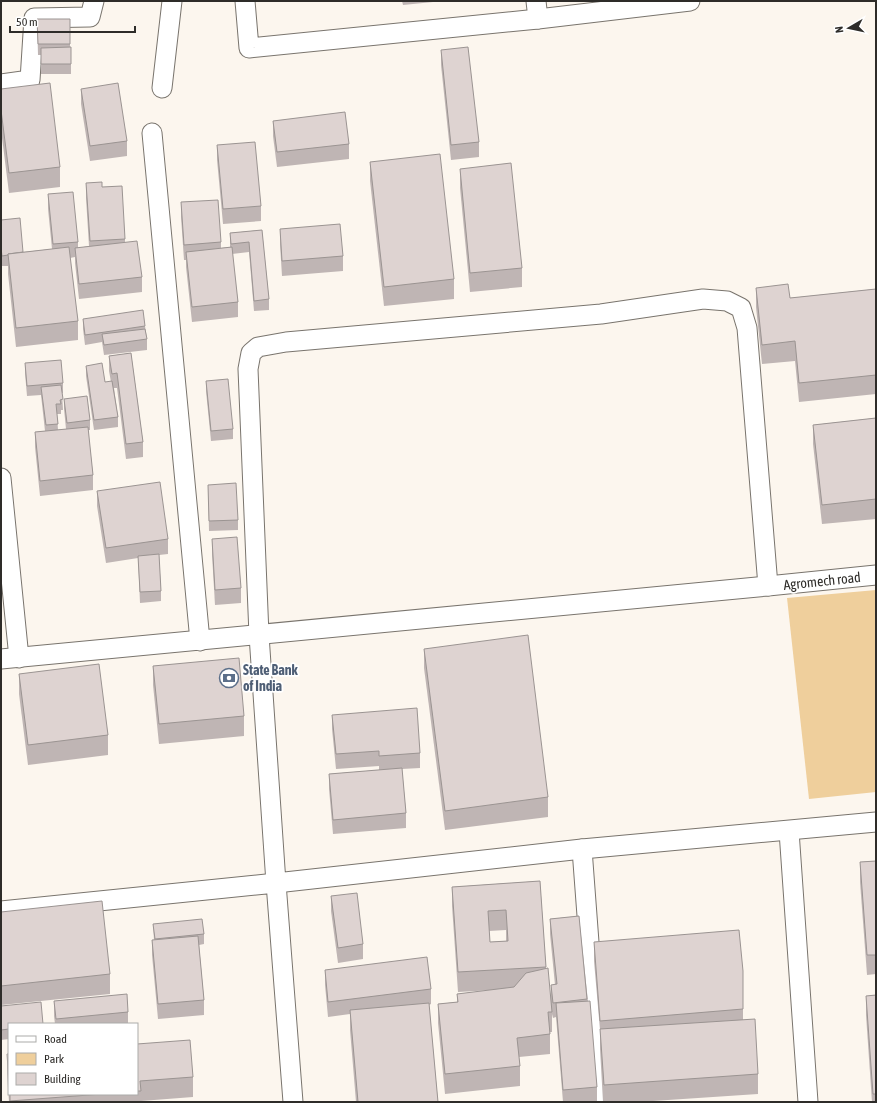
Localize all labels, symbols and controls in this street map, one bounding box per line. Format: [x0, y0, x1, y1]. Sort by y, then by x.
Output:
scale bar [10, 8, 135, 34]
north arrow [829, 8, 869, 48]
text: 50 m [16, 15, 38, 29]
text: N [833, 25, 846, 34]
street label: Agromech road [783, 569, 861, 593]
place label: State Bank of India [243, 662, 299, 694]
bank icon: State Bank of India [218, 667, 240, 689]
legend [8, 1023, 138, 1095]
text: Road [44, 1032, 67, 1046]
text: Park [44, 1052, 65, 1066]
text: Building [44, 1072, 82, 1086]

